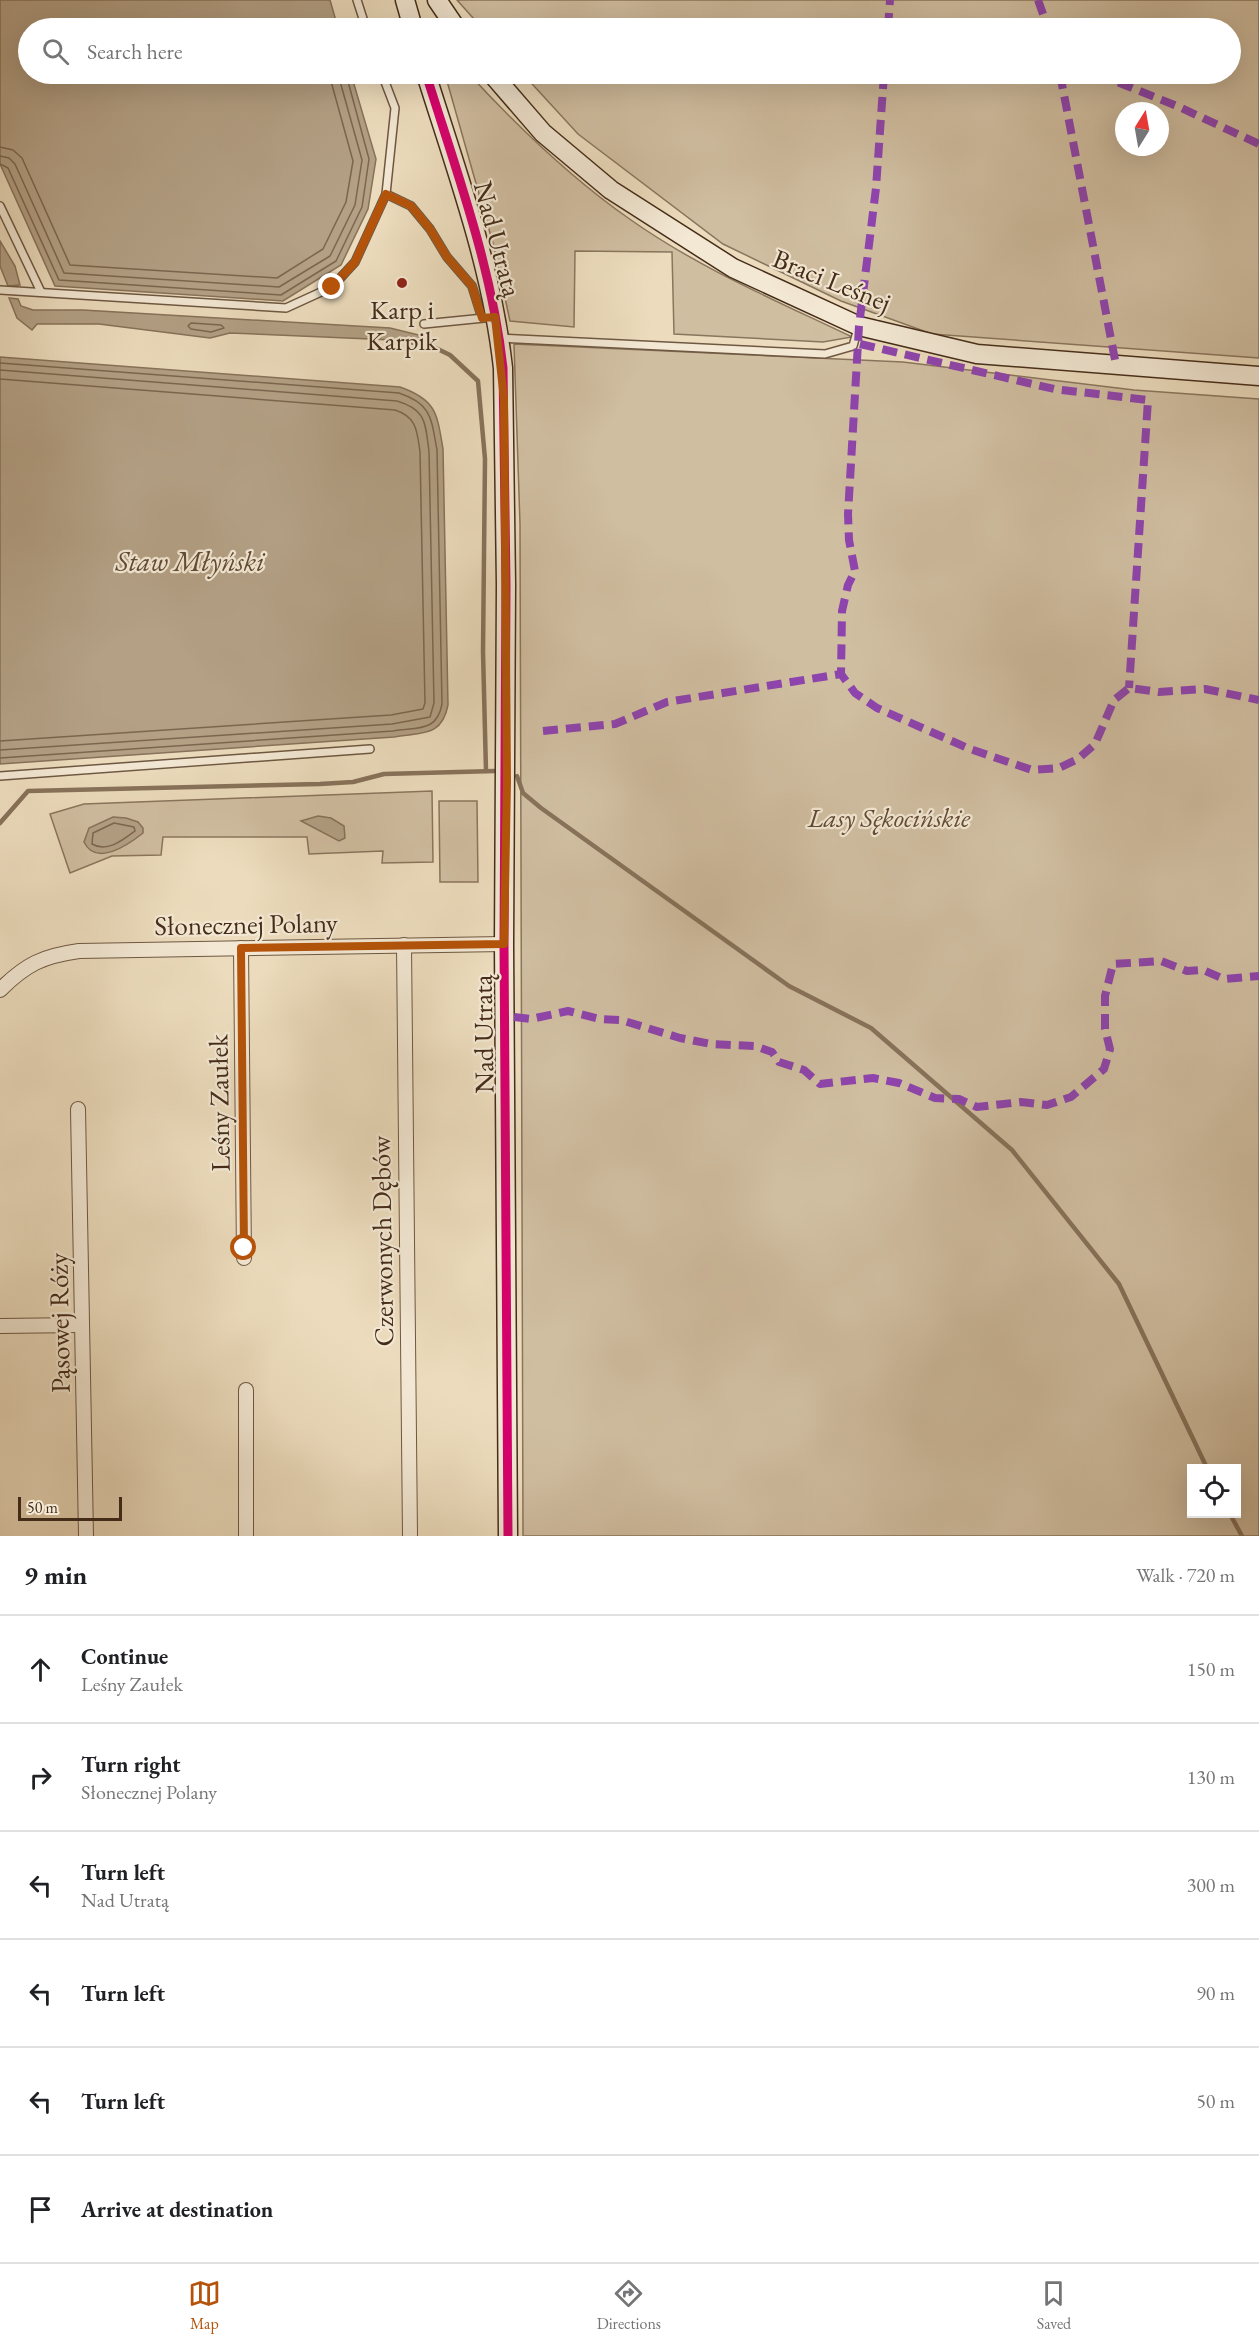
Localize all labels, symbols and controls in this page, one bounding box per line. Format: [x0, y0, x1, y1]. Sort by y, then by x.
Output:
search box [18, 18, 1241, 84]
icon: search [39, 35, 72, 68]
text: Search here [87, 37, 182, 66]
north arrow [1115, 102, 1169, 156]
street label: Nad Utratą [466, 177, 530, 301]
street label: Braci Leśnej [768, 240, 896, 320]
route end [318, 273, 344, 299]
marker: Karp i Karpik [395, 276, 409, 290]
place label: Karp i Karpik [366, 292, 438, 358]
water label: Staw Młyński [115, 543, 266, 579]
park label: Lasy Sękocińskie [807, 800, 971, 835]
street label: Słonecznej Polany [154, 905, 338, 943]
street label: Nad Utratą [464, 974, 502, 1094]
street label: Leśny Zaułek [200, 1034, 238, 1172]
street label: Czerwonych Dębów [363, 1135, 401, 1347]
route start [230, 1234, 256, 1260]
street label: Pąsowej Róży [40, 1252, 78, 1393]
map controls [1187, 1464, 1241, 1518]
button: locate [1187, 1464, 1241, 1518]
scale bar [18, 1494, 122, 1522]
text: 50 m [27, 1497, 58, 1518]
text: 9 min [24, 1558, 87, 1592]
text: Walk · 720 m [1136, 1562, 1235, 1588]
text: Continue [81, 1642, 168, 1671]
icon: ahead [24, 1653, 57, 1686]
text: 150 m [1187, 1656, 1235, 1682]
text: Leśny Zaułek [81, 1671, 183, 1697]
text: Turn right [81, 1750, 180, 1779]
icon: right [24, 1761, 57, 1794]
text: 130 m [1187, 1764, 1235, 1790]
text: Słonecznej Polany [81, 1779, 217, 1805]
text: Turn left [81, 1858, 165, 1887]
icon: left [24, 1869, 57, 1902]
text: 300 m [1187, 1872, 1235, 1898]
text: Nad Utratą [81, 1887, 169, 1913]
icon: left [24, 1977, 57, 2010]
text: Turn left [81, 1979, 165, 2008]
text: 90 m [1196, 1980, 1235, 2006]
icon: left [24, 2085, 57, 2118]
text: Turn left [81, 2087, 165, 2116]
text: 50 m [1196, 2088, 1235, 2114]
icon: arrive [24, 2193, 57, 2226]
text: Arrive at destination [81, 2195, 273, 2224]
tab: Map [188, 2277, 221, 2334]
tab: Directions [597, 2277, 661, 2334]
tab: Saved [1037, 2277, 1071, 2334]

